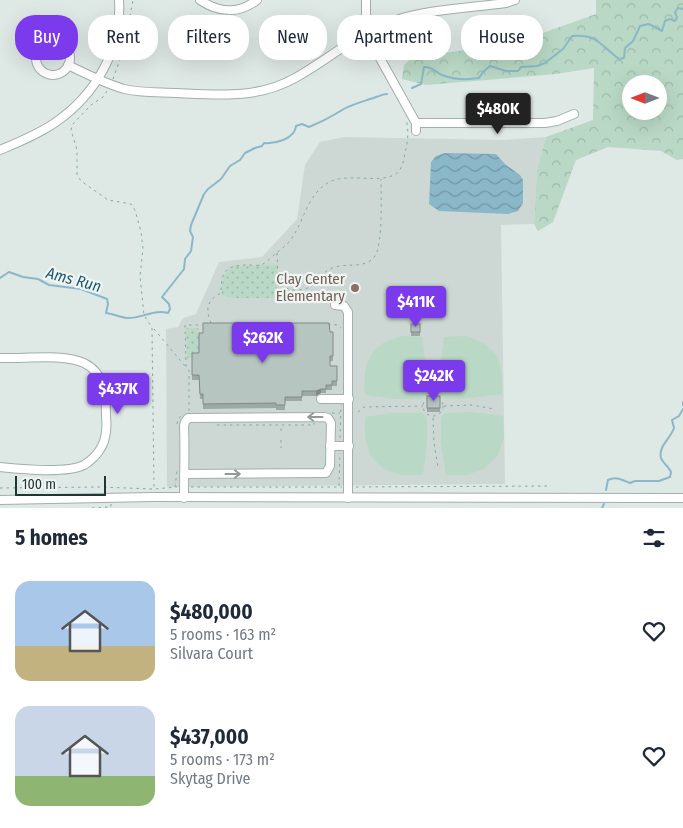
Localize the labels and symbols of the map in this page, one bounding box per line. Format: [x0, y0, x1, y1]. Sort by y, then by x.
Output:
north arrow [622, 75, 668, 120]
pin: $480K [463, 92, 533, 135]
water label: Ams Run [43, 263, 104, 296]
place label: Clay Center Elementary [276, 270, 346, 305]
marker: Clay Center Elementary [349, 282, 361, 294]
pin: $411K [381, 286, 451, 328]
pin: $262K [228, 322, 298, 364]
pin: $242K [399, 360, 469, 402]
pin: $437K [83, 372, 153, 415]
one-way arrow [307, 412, 324, 422]
one-way arrow [224, 469, 241, 479]
scale bar [15, 473, 106, 496]

